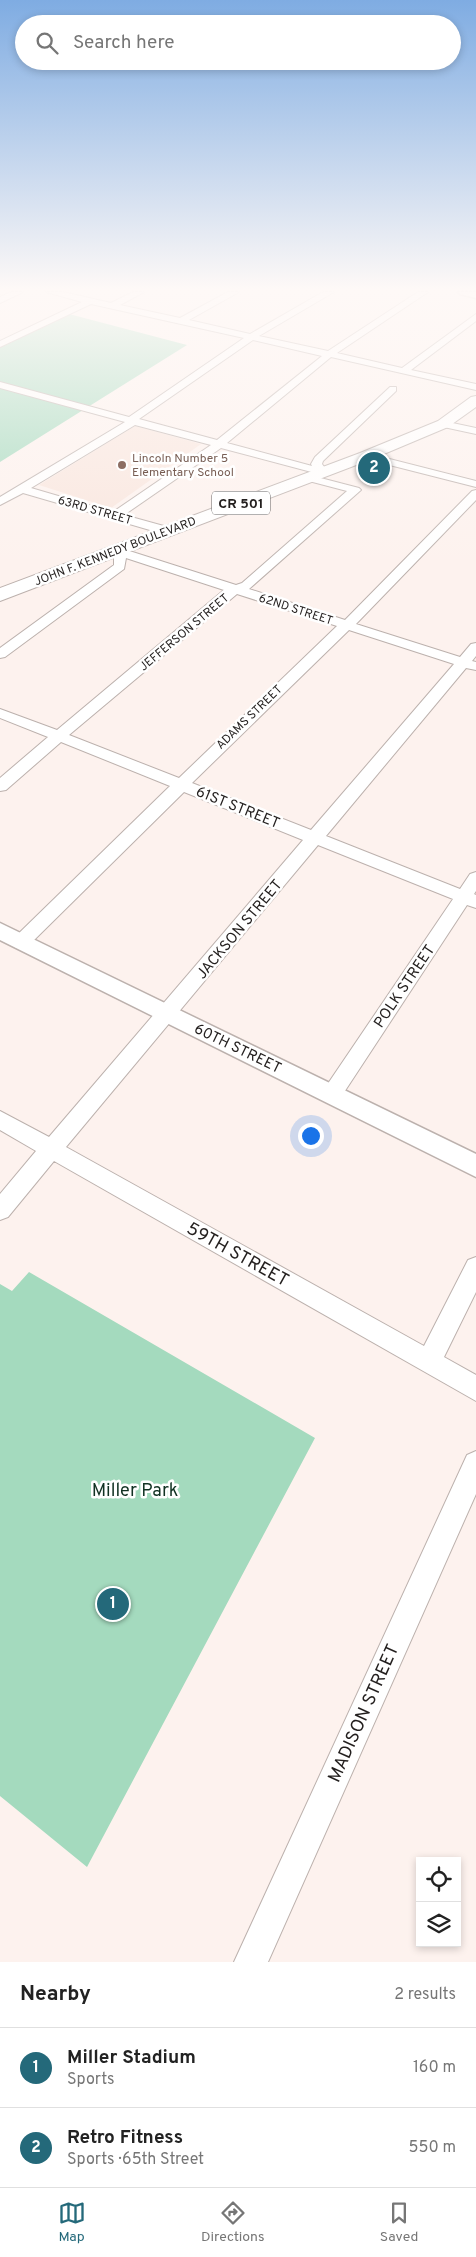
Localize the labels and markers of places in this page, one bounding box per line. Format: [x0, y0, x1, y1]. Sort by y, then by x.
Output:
pin: 2 [358, 449, 390, 487]
place label: Lincoln Number 5 Elementary School [132, 451, 234, 481]
marker: Lincoln Number 5 Elementary School [116, 459, 128, 471]
pin: 1 [97, 1585, 129, 1623]

